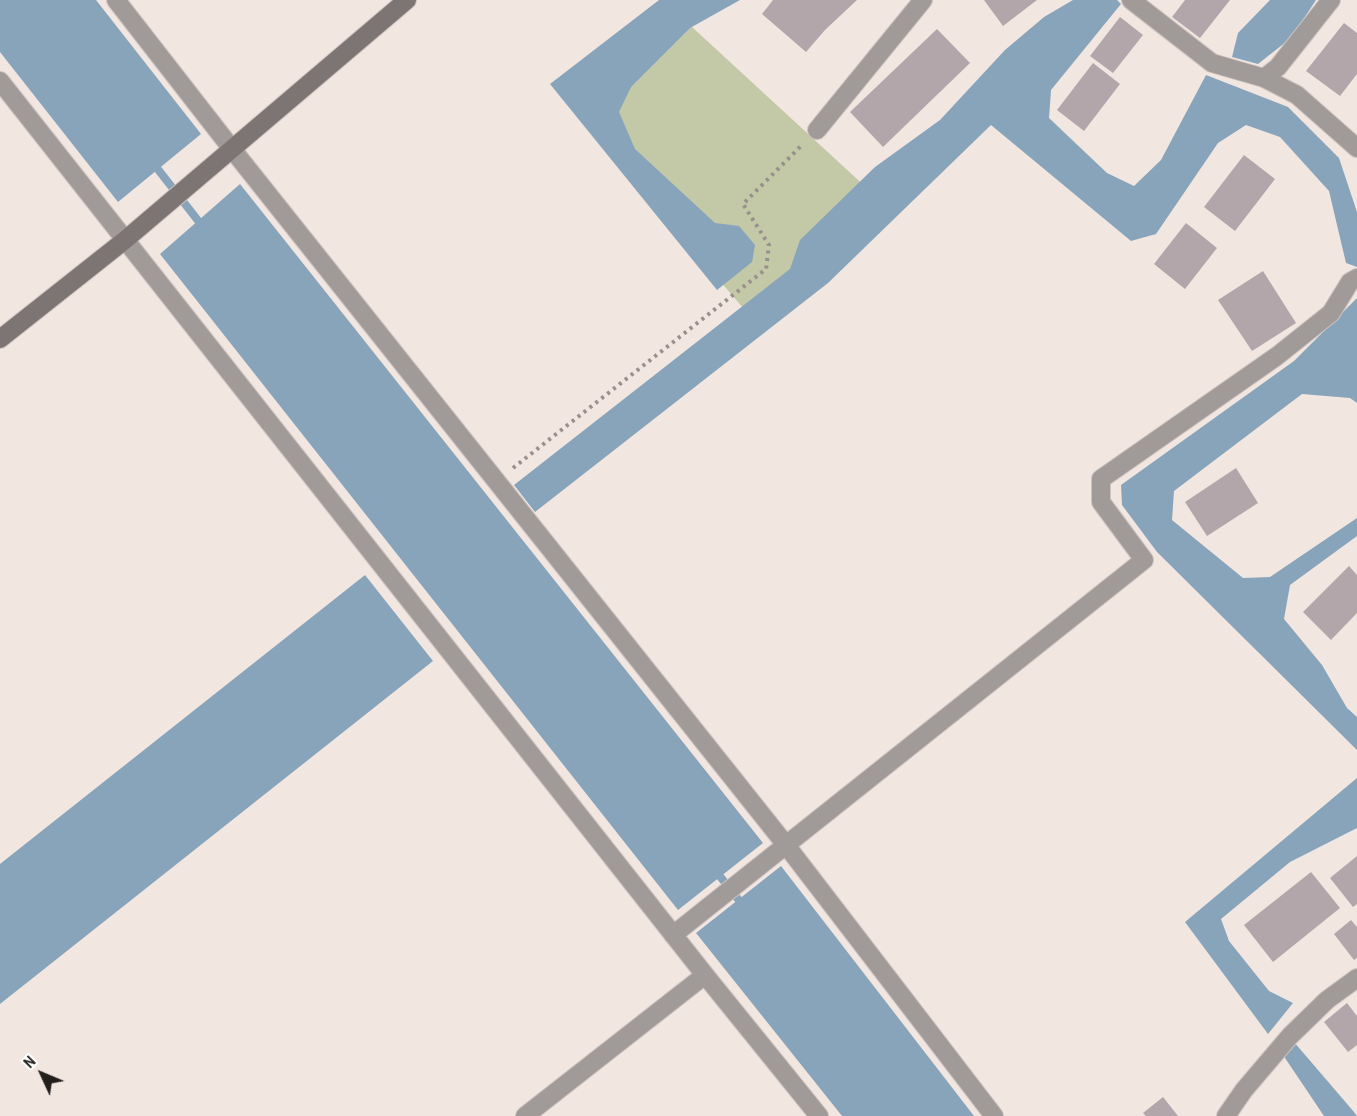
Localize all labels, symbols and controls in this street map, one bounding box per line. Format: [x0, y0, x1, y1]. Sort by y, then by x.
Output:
north arrow [12, 1044, 72, 1104]
text: N [18, 1050, 40, 1073]

